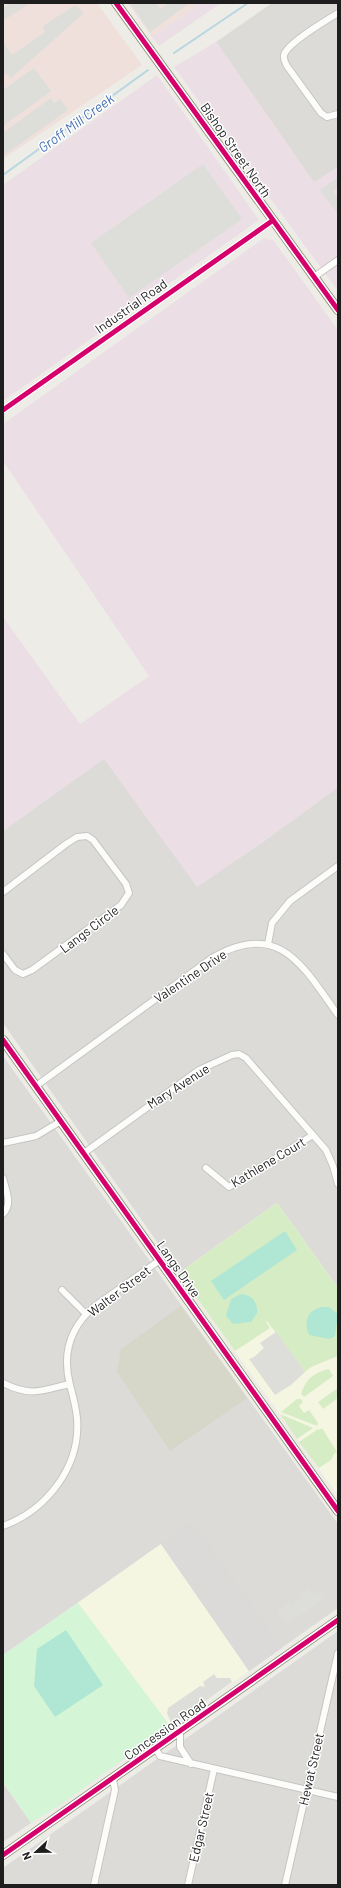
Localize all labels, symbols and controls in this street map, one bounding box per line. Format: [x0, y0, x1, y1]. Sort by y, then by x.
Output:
water label: Groff Mill Creek [35, 89, 117, 156]
street label: Bishop Street North [197, 99, 275, 201]
street label: Industrial Road [92, 275, 170, 337]
street label: Langs Circle [57, 902, 122, 956]
street label: Valentine Drive [151, 946, 229, 1006]
street label: Mary Avenue [144, 1060, 212, 1112]
street label: Kathlene Court [228, 1133, 308, 1191]
street label: Langs Drive [154, 1237, 204, 1301]
street label: Walter Street [84, 1262, 154, 1320]
street label: Concession Road [121, 1695, 209, 1763]
street label: Hewat Street [295, 1731, 327, 1807]
street label: Edgar Street [185, 1790, 217, 1864]
north arrow [16, 1832, 56, 1872]
text: N [19, 1850, 34, 1862]

